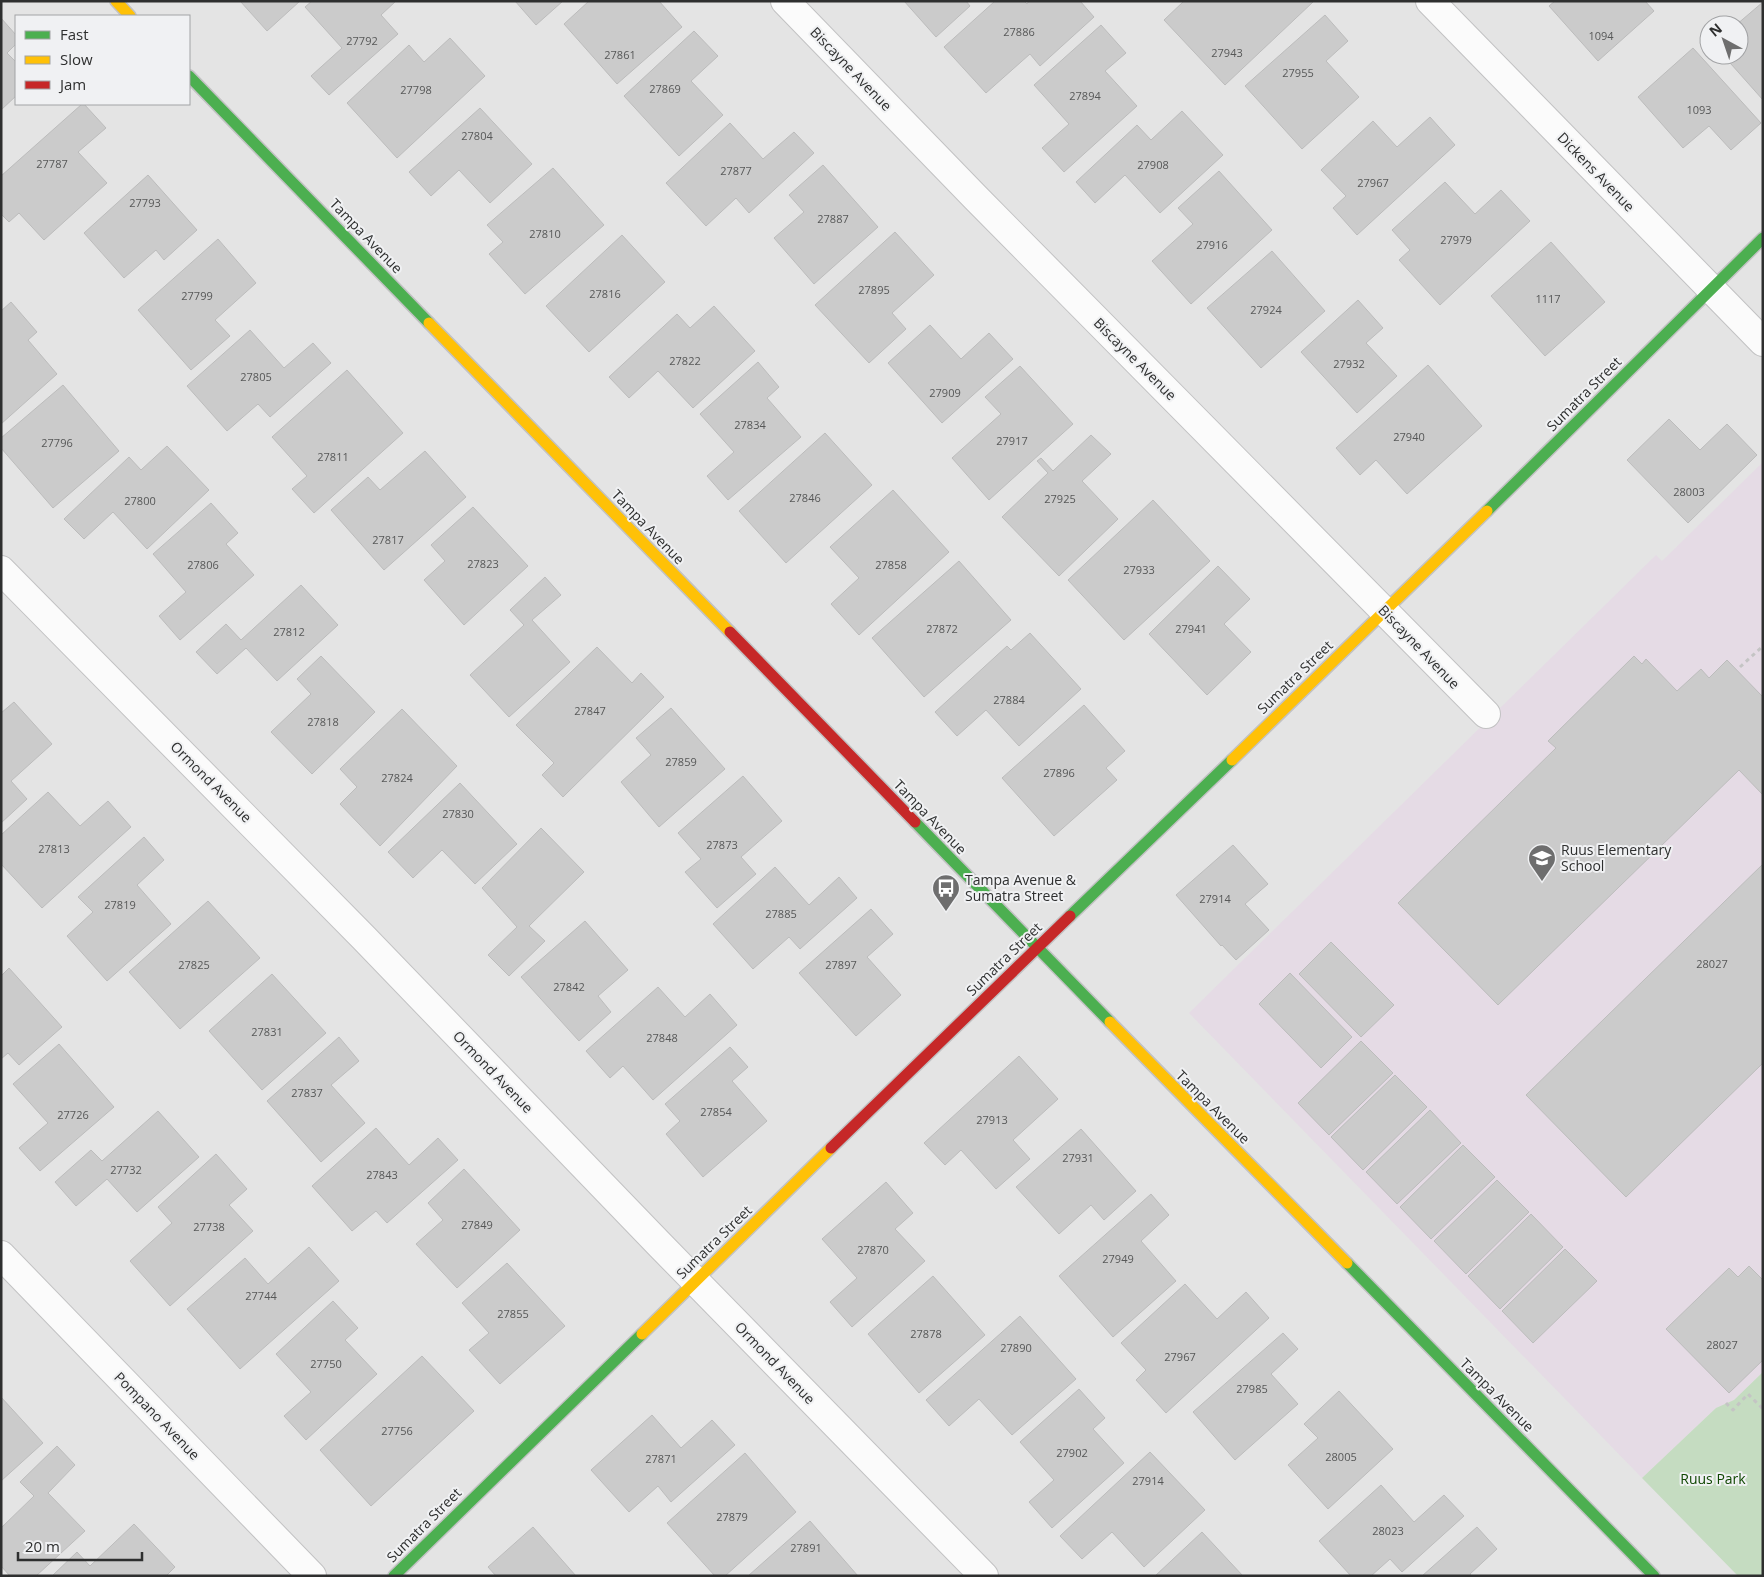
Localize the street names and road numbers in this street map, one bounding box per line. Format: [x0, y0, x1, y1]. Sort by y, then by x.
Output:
street label: Biscayne Avenue [806, 23, 896, 115]
street label: Dickens Avenue [1554, 128, 1639, 215]
street label: Tampa Avenue [326, 194, 407, 277]
street label: Biscayne Avenue [1090, 313, 1181, 404]
street label: Sumatra Street [1542, 352, 1625, 435]
street label: Tampa Avenue [608, 485, 689, 568]
street label: Biscayne Avenue [1374, 601, 1464, 693]
street label: Sumatra Street [1253, 636, 1337, 718]
street label: Ormond Avenue [167, 737, 256, 826]
street label: Tampa Avenue [890, 775, 971, 858]
street label: Sumatra Street [962, 918, 1046, 1000]
street label: Ormond Avenue [449, 1026, 538, 1117]
street label: Tampa Avenue [1172, 1066, 1255, 1148]
street label: Sumatra Street [672, 1201, 756, 1283]
street label: Ormond Avenue [731, 1317, 820, 1408]
street label: Tampa Avenue [1456, 1354, 1539, 1436]
street label: Pompano Avenue [110, 1367, 204, 1464]
street label: Sumatra Street [382, 1483, 465, 1566]

